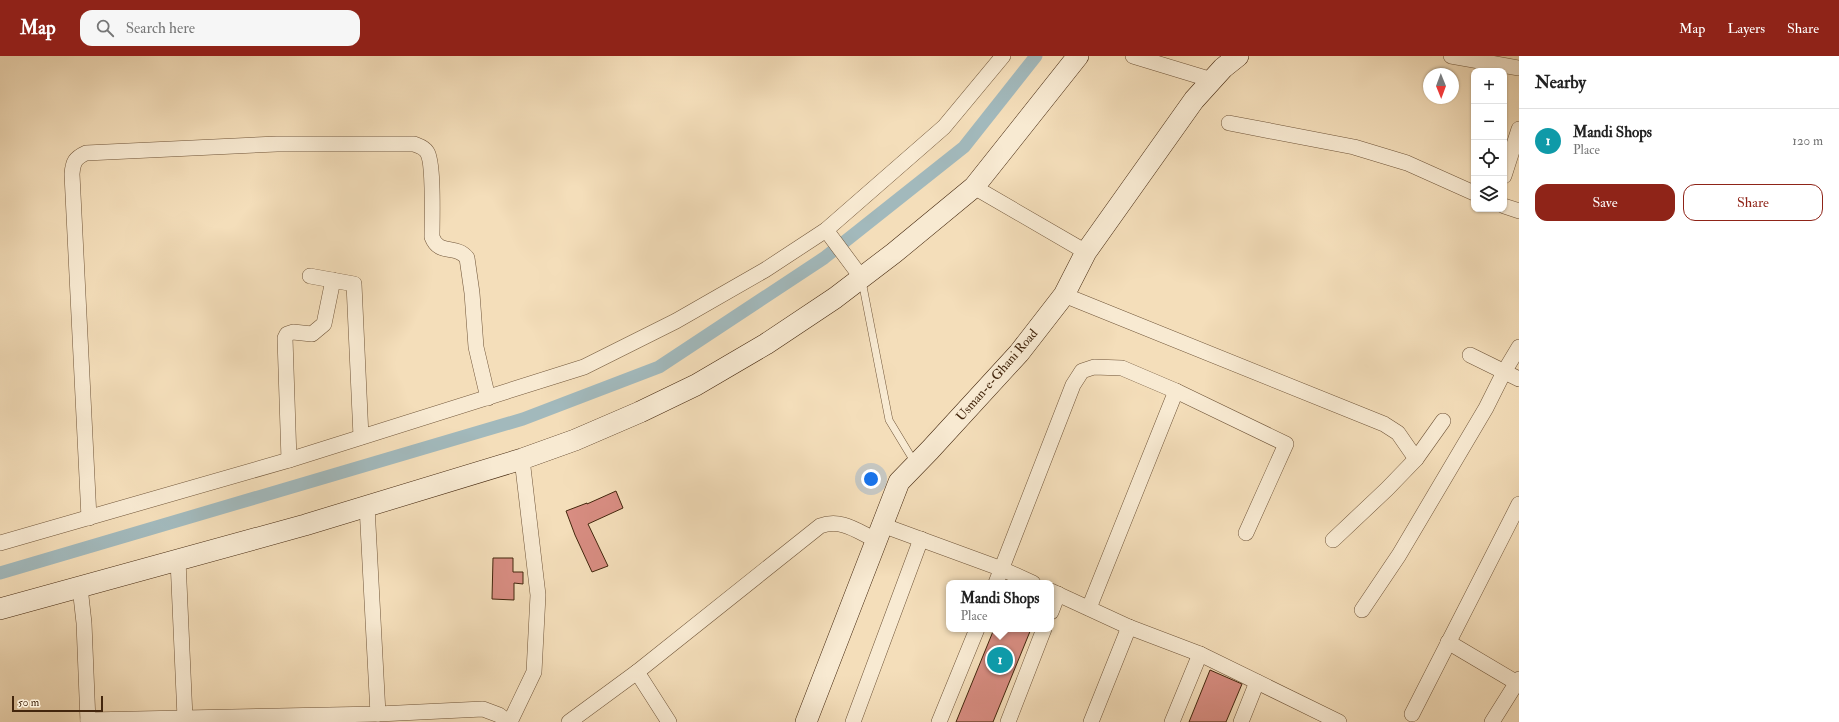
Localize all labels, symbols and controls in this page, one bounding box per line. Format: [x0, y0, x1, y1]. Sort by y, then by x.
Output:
search box [80, 10, 360, 46]
text: Map [20, 16, 56, 40]
icon: search [94, 17, 116, 39]
text: Search here [126, 19, 195, 38]
text: Map [1679, 20, 1705, 37]
text: Layers [1727, 20, 1765, 37]
text: Share [1787, 20, 1819, 37]
north arrow [1423, 68, 1459, 104]
map controls [1471, 68, 1507, 212]
button: + [1471, 68, 1507, 104]
text: Nearby [1535, 72, 1586, 93]
button: − [1471, 104, 1507, 140]
text: Mandi Shops [1573, 123, 1652, 142]
text: 1 [1546, 133, 1550, 149]
text: 120 m [1792, 133, 1823, 149]
button: locate [1471, 140, 1507, 176]
text: Place [1573, 142, 1600, 158]
button: layers [1471, 176, 1507, 212]
button: Save [1535, 184, 1675, 221]
button: Share [1683, 184, 1823, 221]
street label: Usman-e-Ghani Road [953, 325, 1042, 424]
your location [861, 469, 881, 489]
popup [946, 580, 1054, 632]
text: Mandi Shops [961, 589, 1039, 608]
text: Place [961, 608, 987, 624]
pin: 1 [987, 645, 1013, 675]
scale bar [12, 694, 103, 713]
text: 50 m [18, 696, 39, 709]

